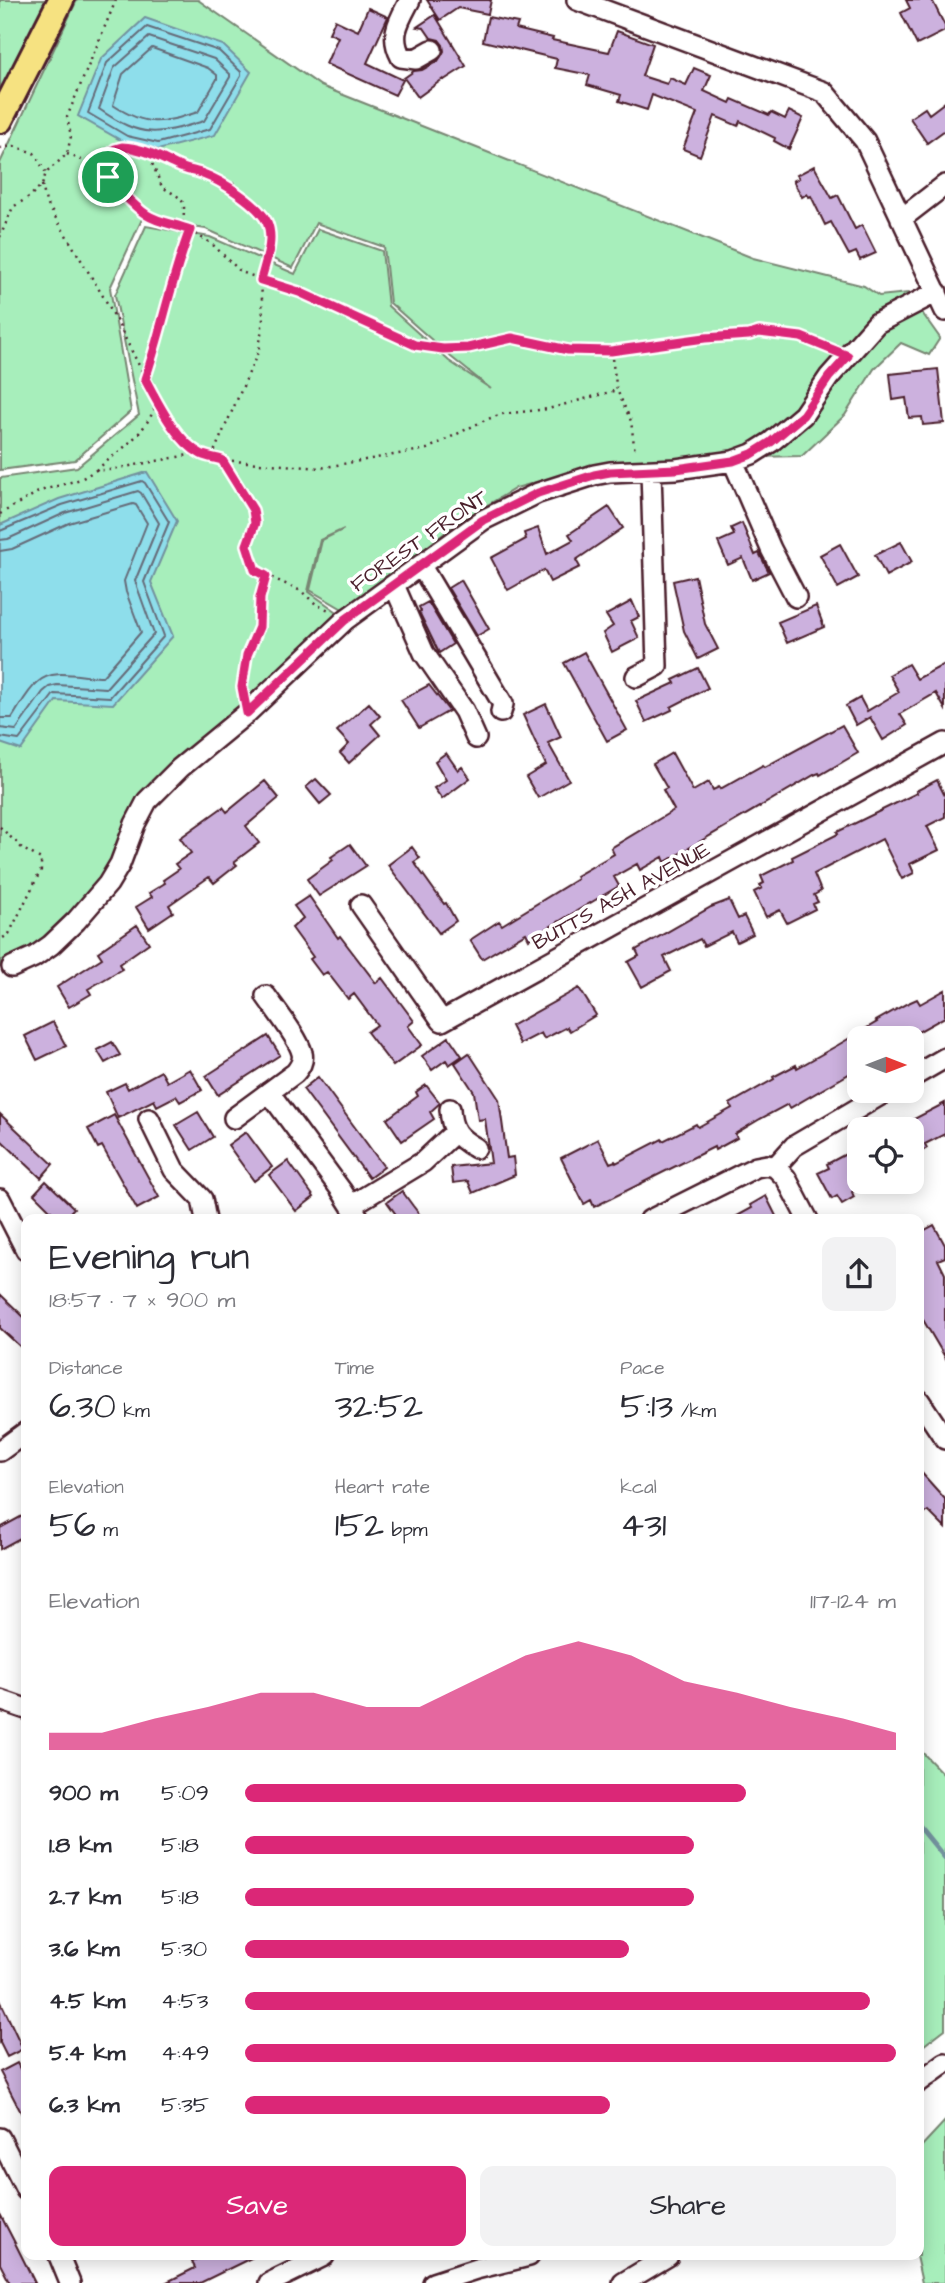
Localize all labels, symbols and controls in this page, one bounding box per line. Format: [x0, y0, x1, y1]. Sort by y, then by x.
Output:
pin [78, 147, 138, 207]
icon: arrive [89, 158, 127, 196]
street label: FOREST FRONT [345, 482, 494, 599]
street label: BUTTS ASH AVENUE [527, 835, 716, 957]
north arrow [847, 1026, 924, 1102]
map controls [847, 1026, 924, 1194]
button: locate [847, 1117, 924, 1194]
text: Evening run [49, 1232, 250, 1284]
button: share [822, 1237, 896, 1311]
text: 18:57 · 7 × 900 m [49, 1284, 235, 1316]
text: Distance [49, 1355, 123, 1382]
text: Time [335, 1355, 374, 1382]
text: Pace [620, 1355, 664, 1382]
text: 6.30 [49, 1382, 116, 1431]
text: 32:52 [335, 1382, 423, 1431]
text: 5:13 [620, 1382, 673, 1431]
text: km [116, 1398, 150, 1425]
text: /km [673, 1398, 716, 1425]
text: Elevation [49, 1474, 124, 1501]
text: Heart rate [335, 1474, 430, 1501]
text: kcal [620, 1474, 657, 1501]
text: 56 [49, 1501, 96, 1550]
text: 152 [335, 1501, 384, 1550]
text: 431 [620, 1501, 666, 1550]
text: m [96, 1517, 118, 1544]
text: bpm [384, 1517, 428, 1544]
text: Elevation [49, 1585, 140, 1617]
text: 117–124 m [810, 1585, 896, 1617]
text: 900 m [49, 1777, 118, 1809]
text: 5:09 [161, 1777, 209, 1809]
text: 1.8 km [49, 1829, 111, 1861]
text: 5:18 [161, 1829, 199, 1861]
text: 2.7 km [49, 1881, 121, 1913]
text: 5:18 [161, 1881, 199, 1913]
text: 3.6 km [49, 1933, 120, 1965]
text: 5:30 [161, 1933, 207, 1965]
text: 4.5 km [49, 1985, 125, 2017]
text: 4:53 [161, 1985, 208, 2017]
text: 5.4 km [49, 2037, 125, 2069]
text: 4:49 [161, 2037, 209, 2069]
text: 6.3 km [49, 2089, 120, 2121]
text: 5:35 [161, 2089, 209, 2121]
button: Save [49, 2166, 466, 2246]
button: Share [480, 2166, 896, 2246]

